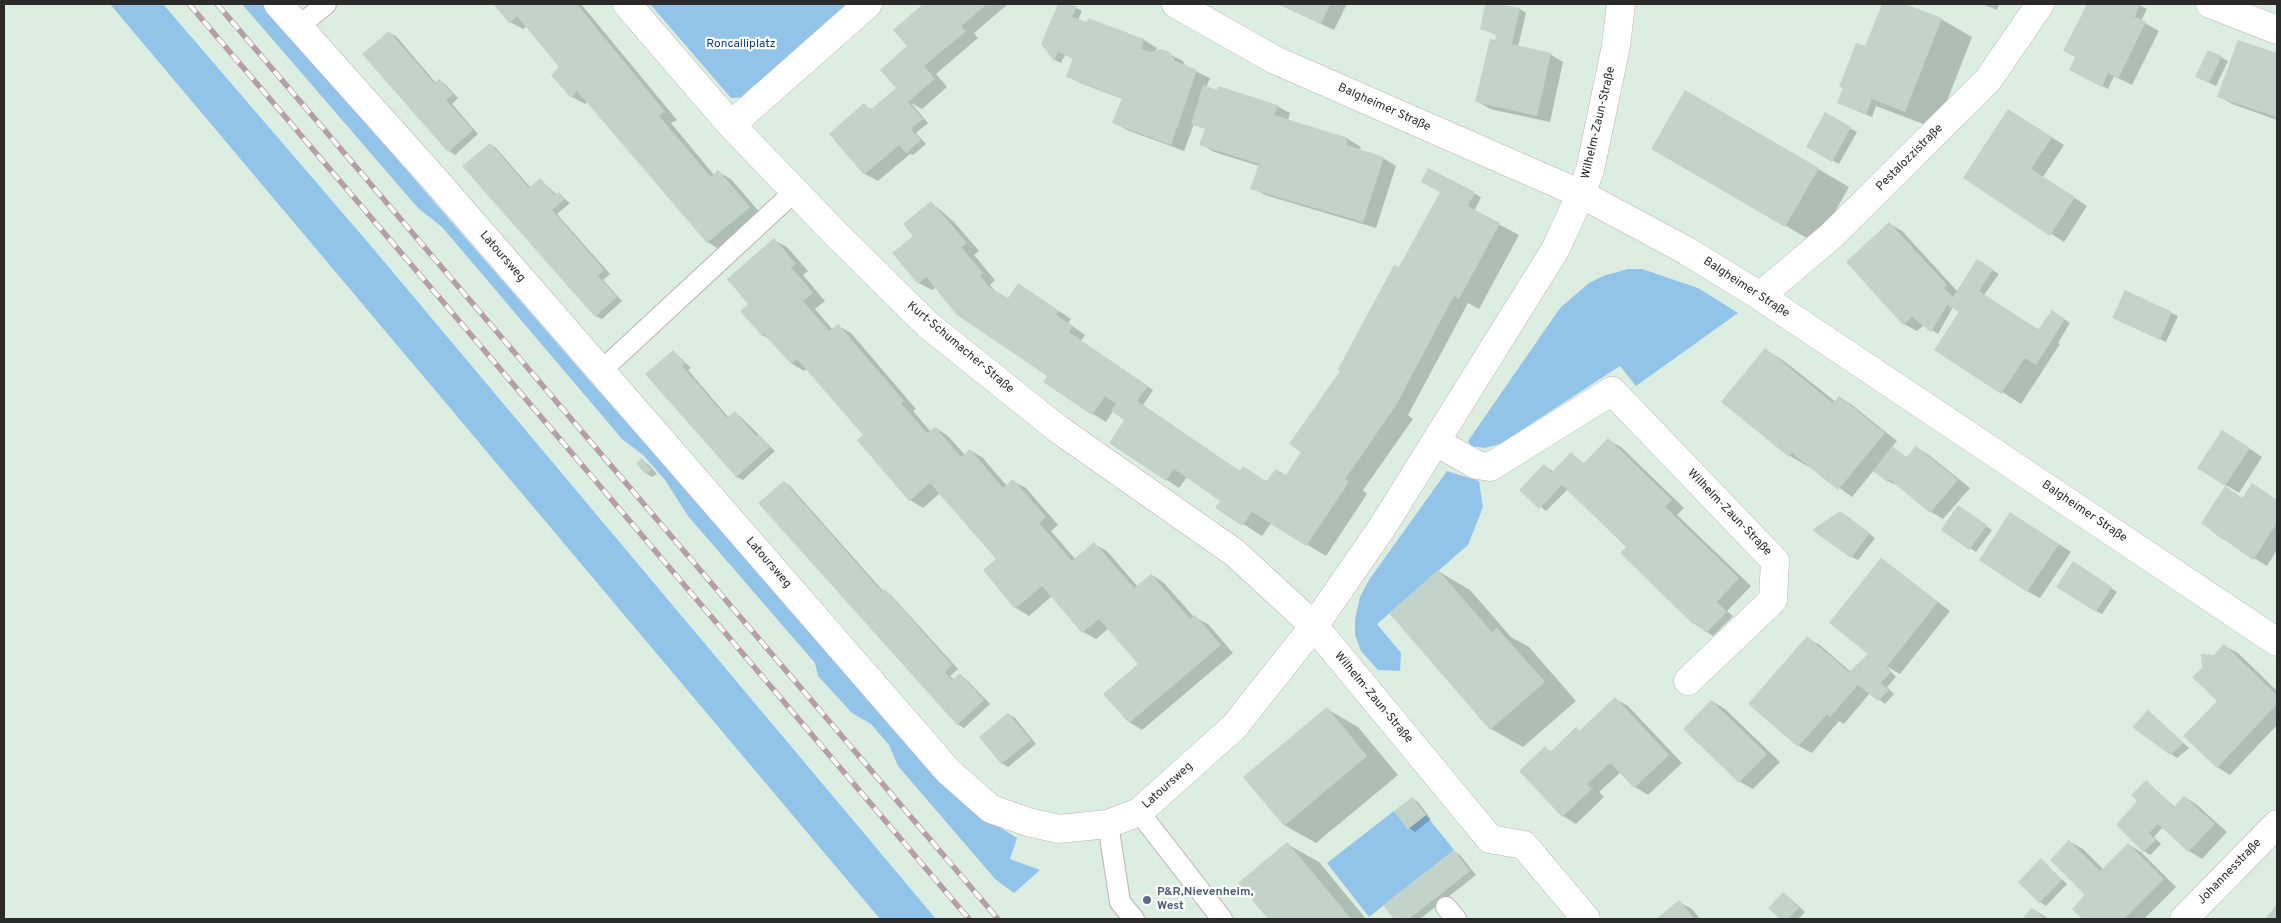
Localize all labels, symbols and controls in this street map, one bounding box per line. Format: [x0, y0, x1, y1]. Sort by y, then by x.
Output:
park label: Roncalliplatz [706, 38, 776, 52]
street label: Wilhelm-Zaun-Straße [1579, 65, 1619, 181]
street label: Balgheimer Straße [1335, 81, 1433, 135]
street label: Pestalozzistraße [1874, 122, 1946, 194]
street label: Latoursweg [476, 229, 528, 285]
street label: Balgheimer Straße [1700, 255, 1792, 321]
street label: Kurt-Schumacher-Straße [904, 299, 1016, 397]
street label: Wilhelm-Zaun-Straße [1684, 467, 1774, 559]
street label: Balgheimer Straße [2039, 478, 2129, 546]
street label: Latoursweg [742, 535, 794, 591]
street label: Wilhelm-Zaun-Straße [1331, 649, 1415, 747]
street label: Latoursweg [1140, 760, 1196, 812]
street label: Johannesstraße [2195, 836, 2265, 908]
place label: P&R,Nievenheim, West [1157, 886, 1254, 914]
marker: P&R,Nievenheim, West [1141, 894, 1153, 906]

